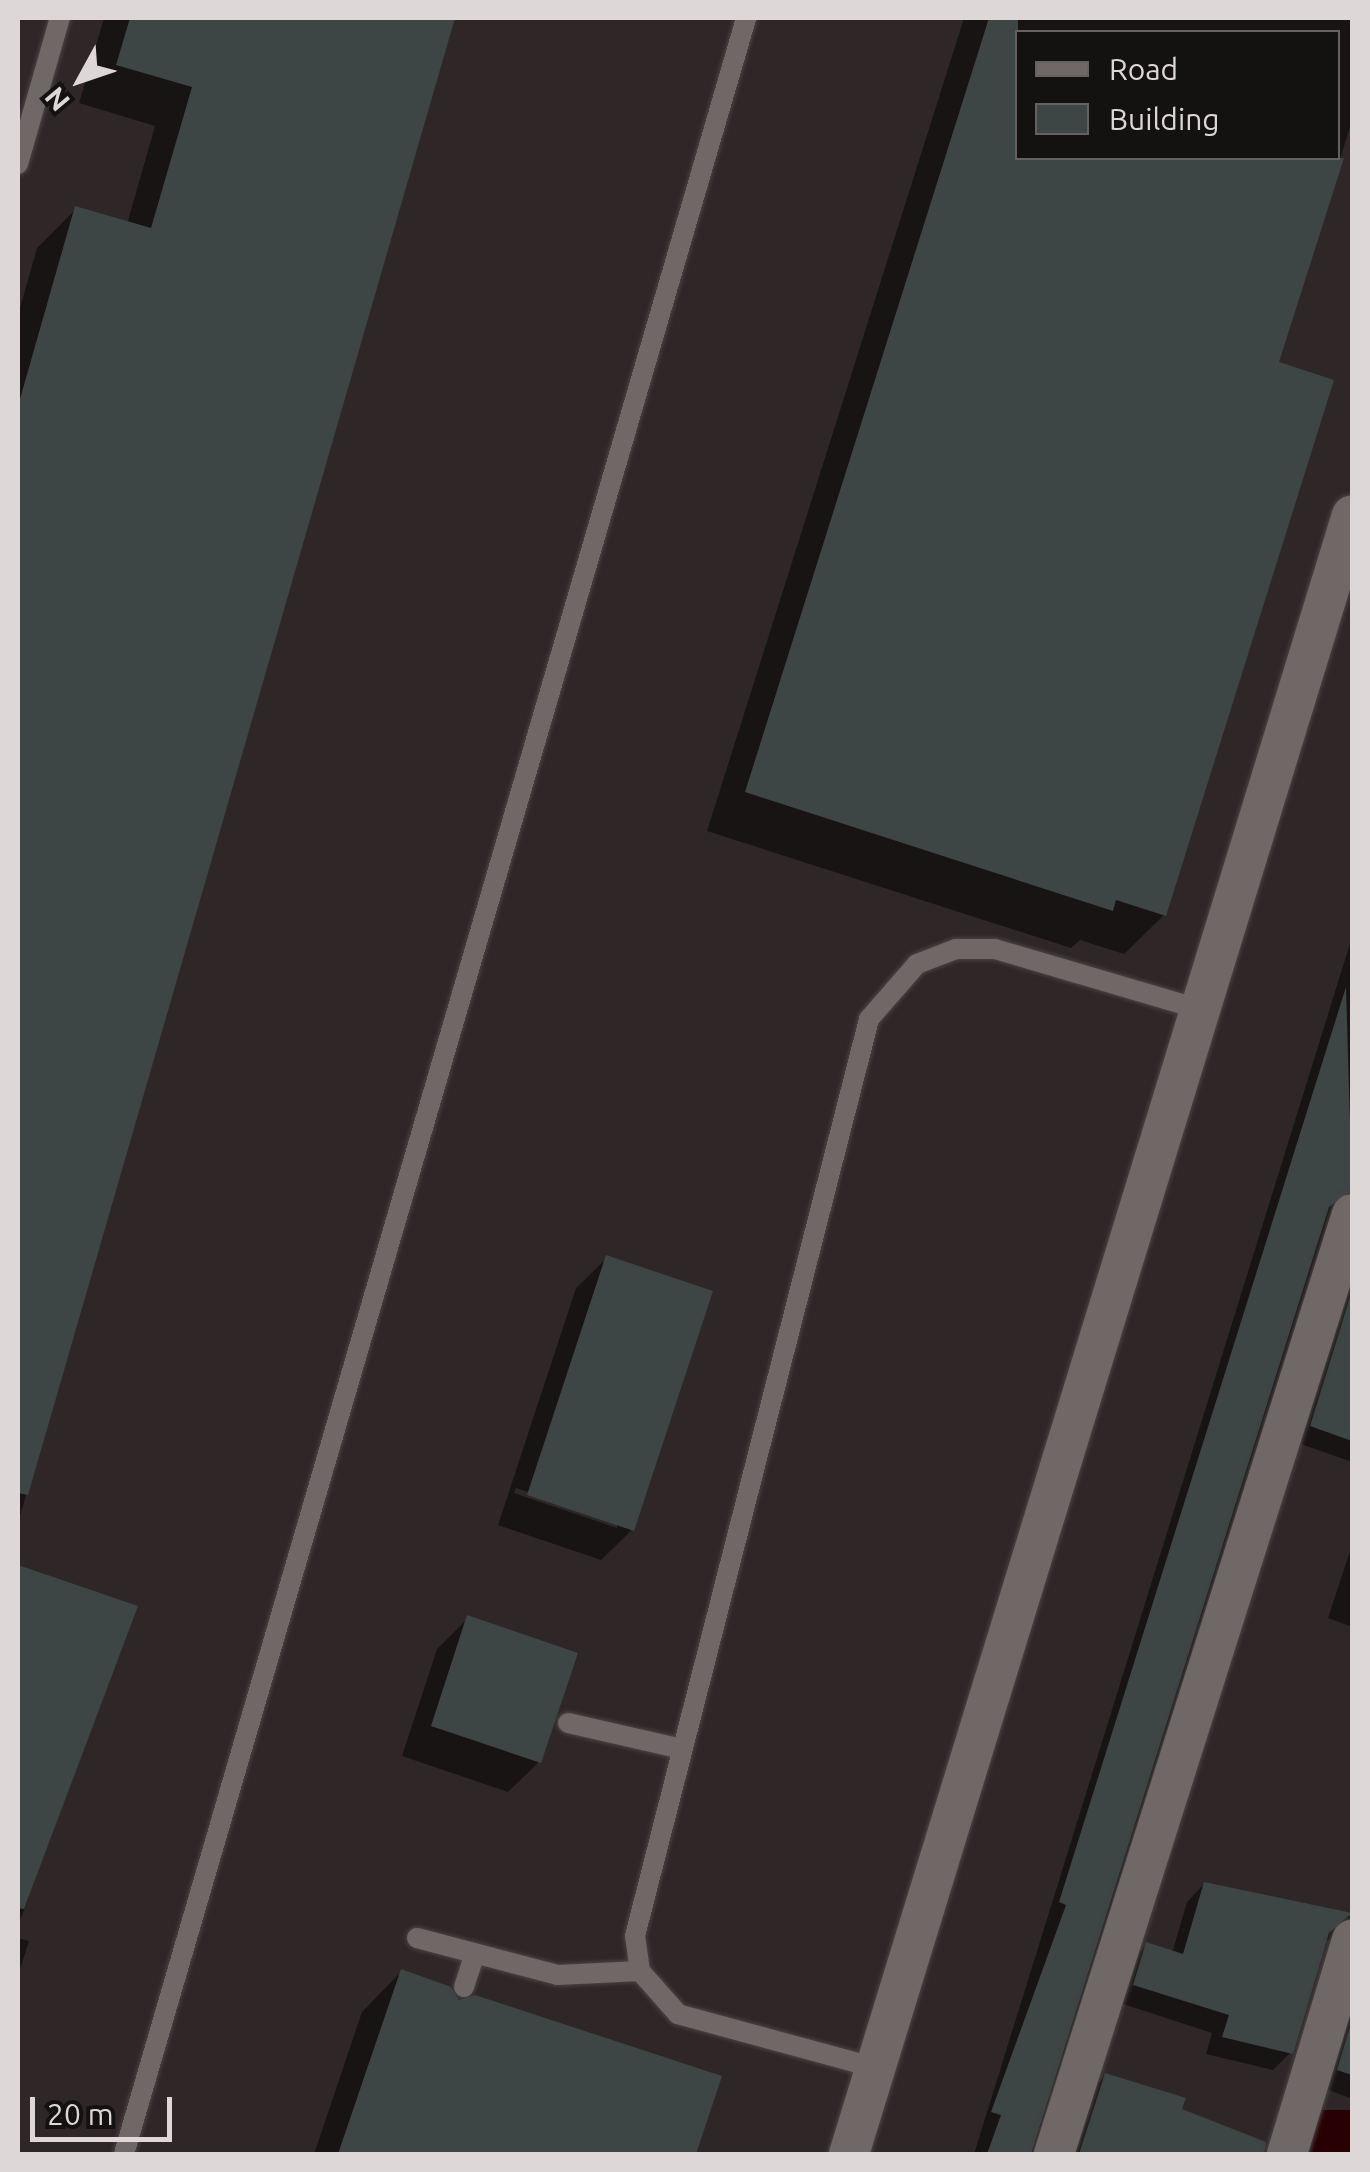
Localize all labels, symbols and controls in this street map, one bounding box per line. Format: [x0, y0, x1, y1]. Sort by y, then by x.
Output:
north arrow [30, 30, 130, 130]
legend [1015, 30, 1340, 160]
text: Road [1109, 52, 1178, 86]
text: N [38, 82, 75, 118]
text: Building [1109, 102, 1220, 136]
scale bar [35, 2077, 178, 2139]
text: 20 m [47, 2097, 114, 2131]

